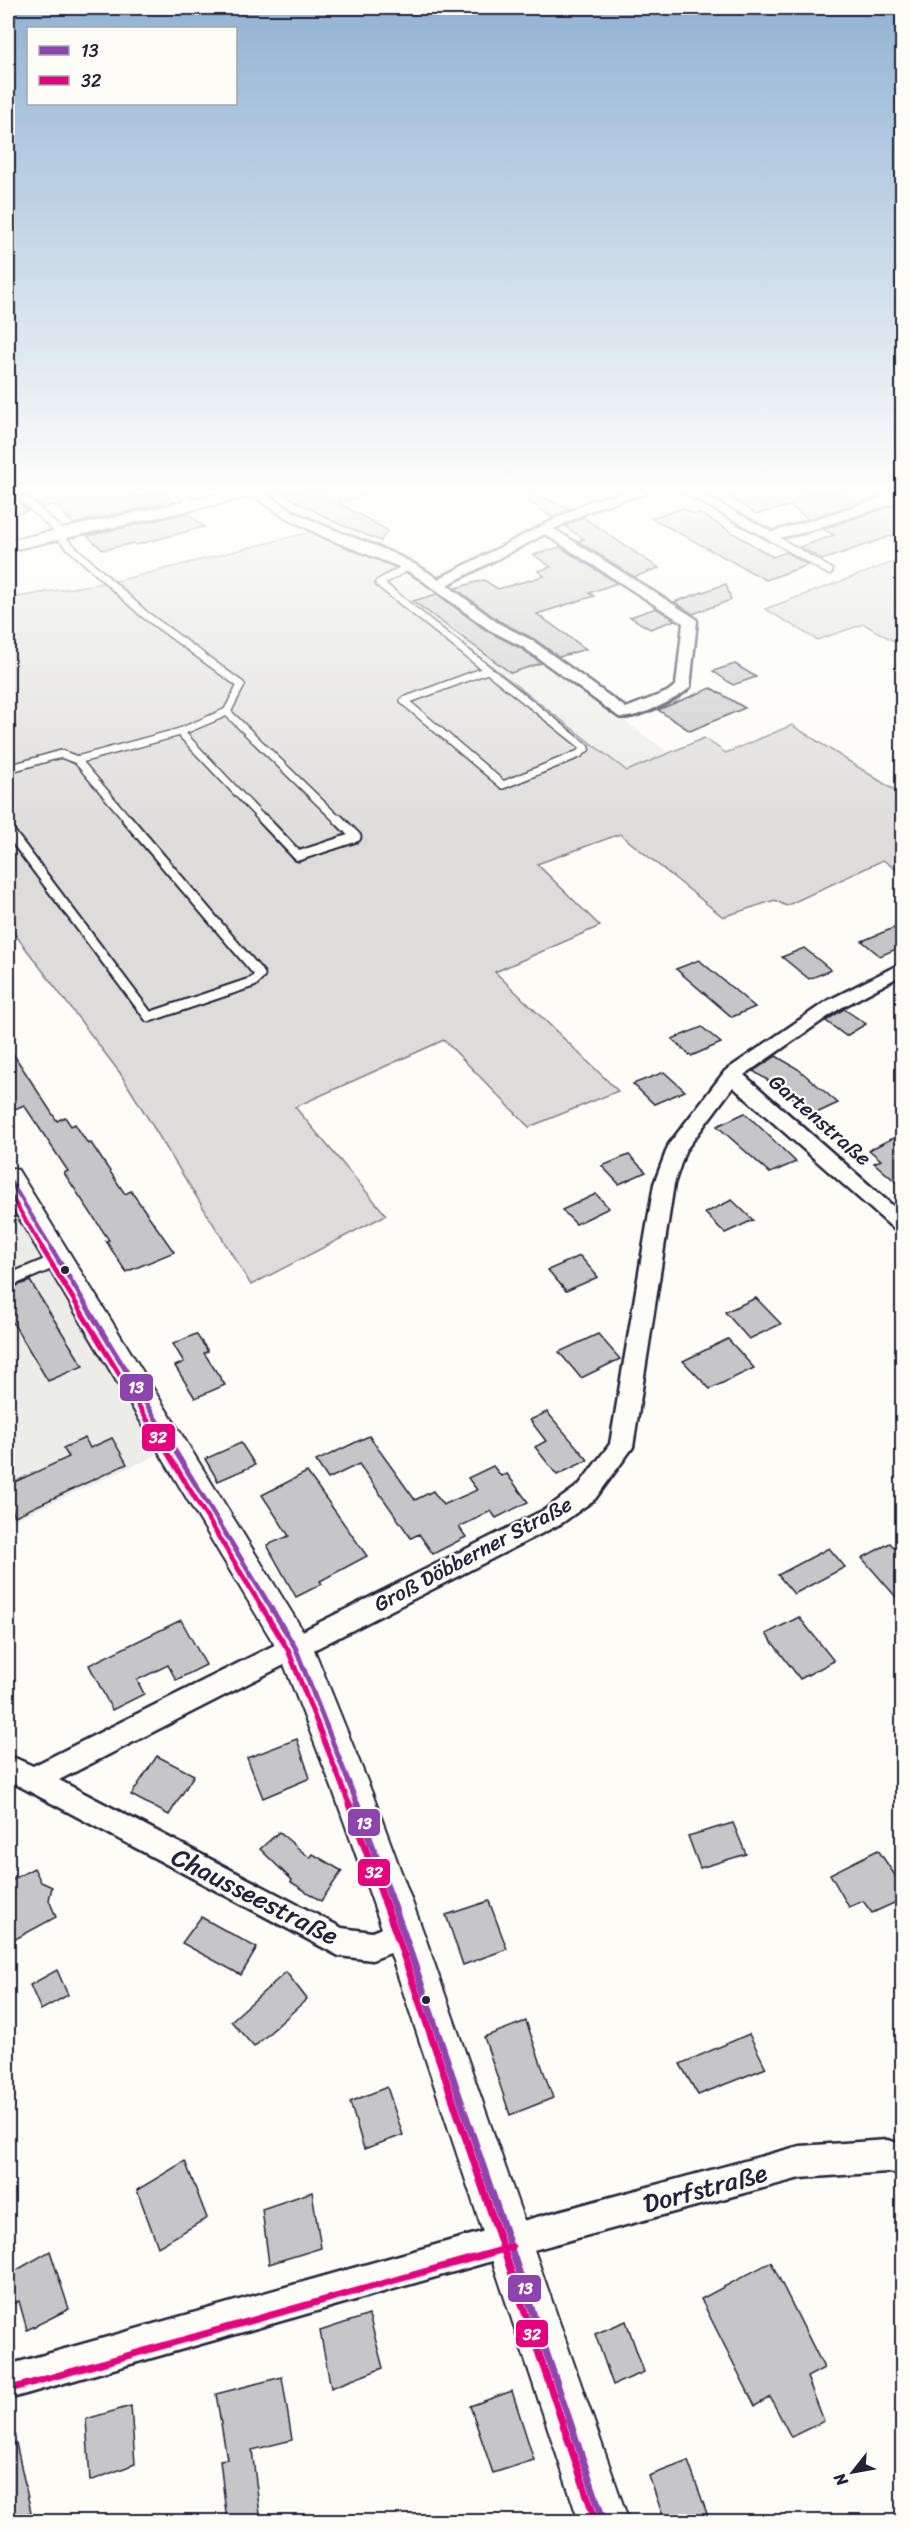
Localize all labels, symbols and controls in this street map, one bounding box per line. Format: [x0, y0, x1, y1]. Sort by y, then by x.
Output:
legend [27, 27, 237, 105]
text: 13 [81, 35, 99, 67]
text: 32 [81, 65, 101, 97]
street label: Gartenstraße [760, 1064, 880, 1176]
unlabelled marker [59, 1264, 71, 1276]
line badge: 13 [119, 1373, 154, 1402]
text: 13 [128, 1373, 144, 1402]
line badge: 32 [141, 1423, 176, 1452]
text: 32 [148, 1423, 168, 1452]
street label: Groß Döbberner Straße [367, 1485, 579, 1623]
line badge: 13 [347, 1808, 381, 1837]
text: 13 [356, 1809, 372, 1838]
street label: Chausseestraße [163, 1834, 347, 1958]
line badge: 32 [357, 1858, 391, 1887]
text: 32 [364, 1858, 384, 1887]
unlabelled marker [420, 1994, 432, 2006]
street label: Dorfstraße [638, 2149, 773, 2227]
line badge: 13 [507, 2274, 542, 2303]
text: 13 [517, 2274, 533, 2303]
line badge: 32 [515, 2319, 549, 2348]
text: 32 [522, 2320, 542, 2349]
north arrow [823, 2442, 883, 2502]
text: N [825, 2466, 856, 2493]

